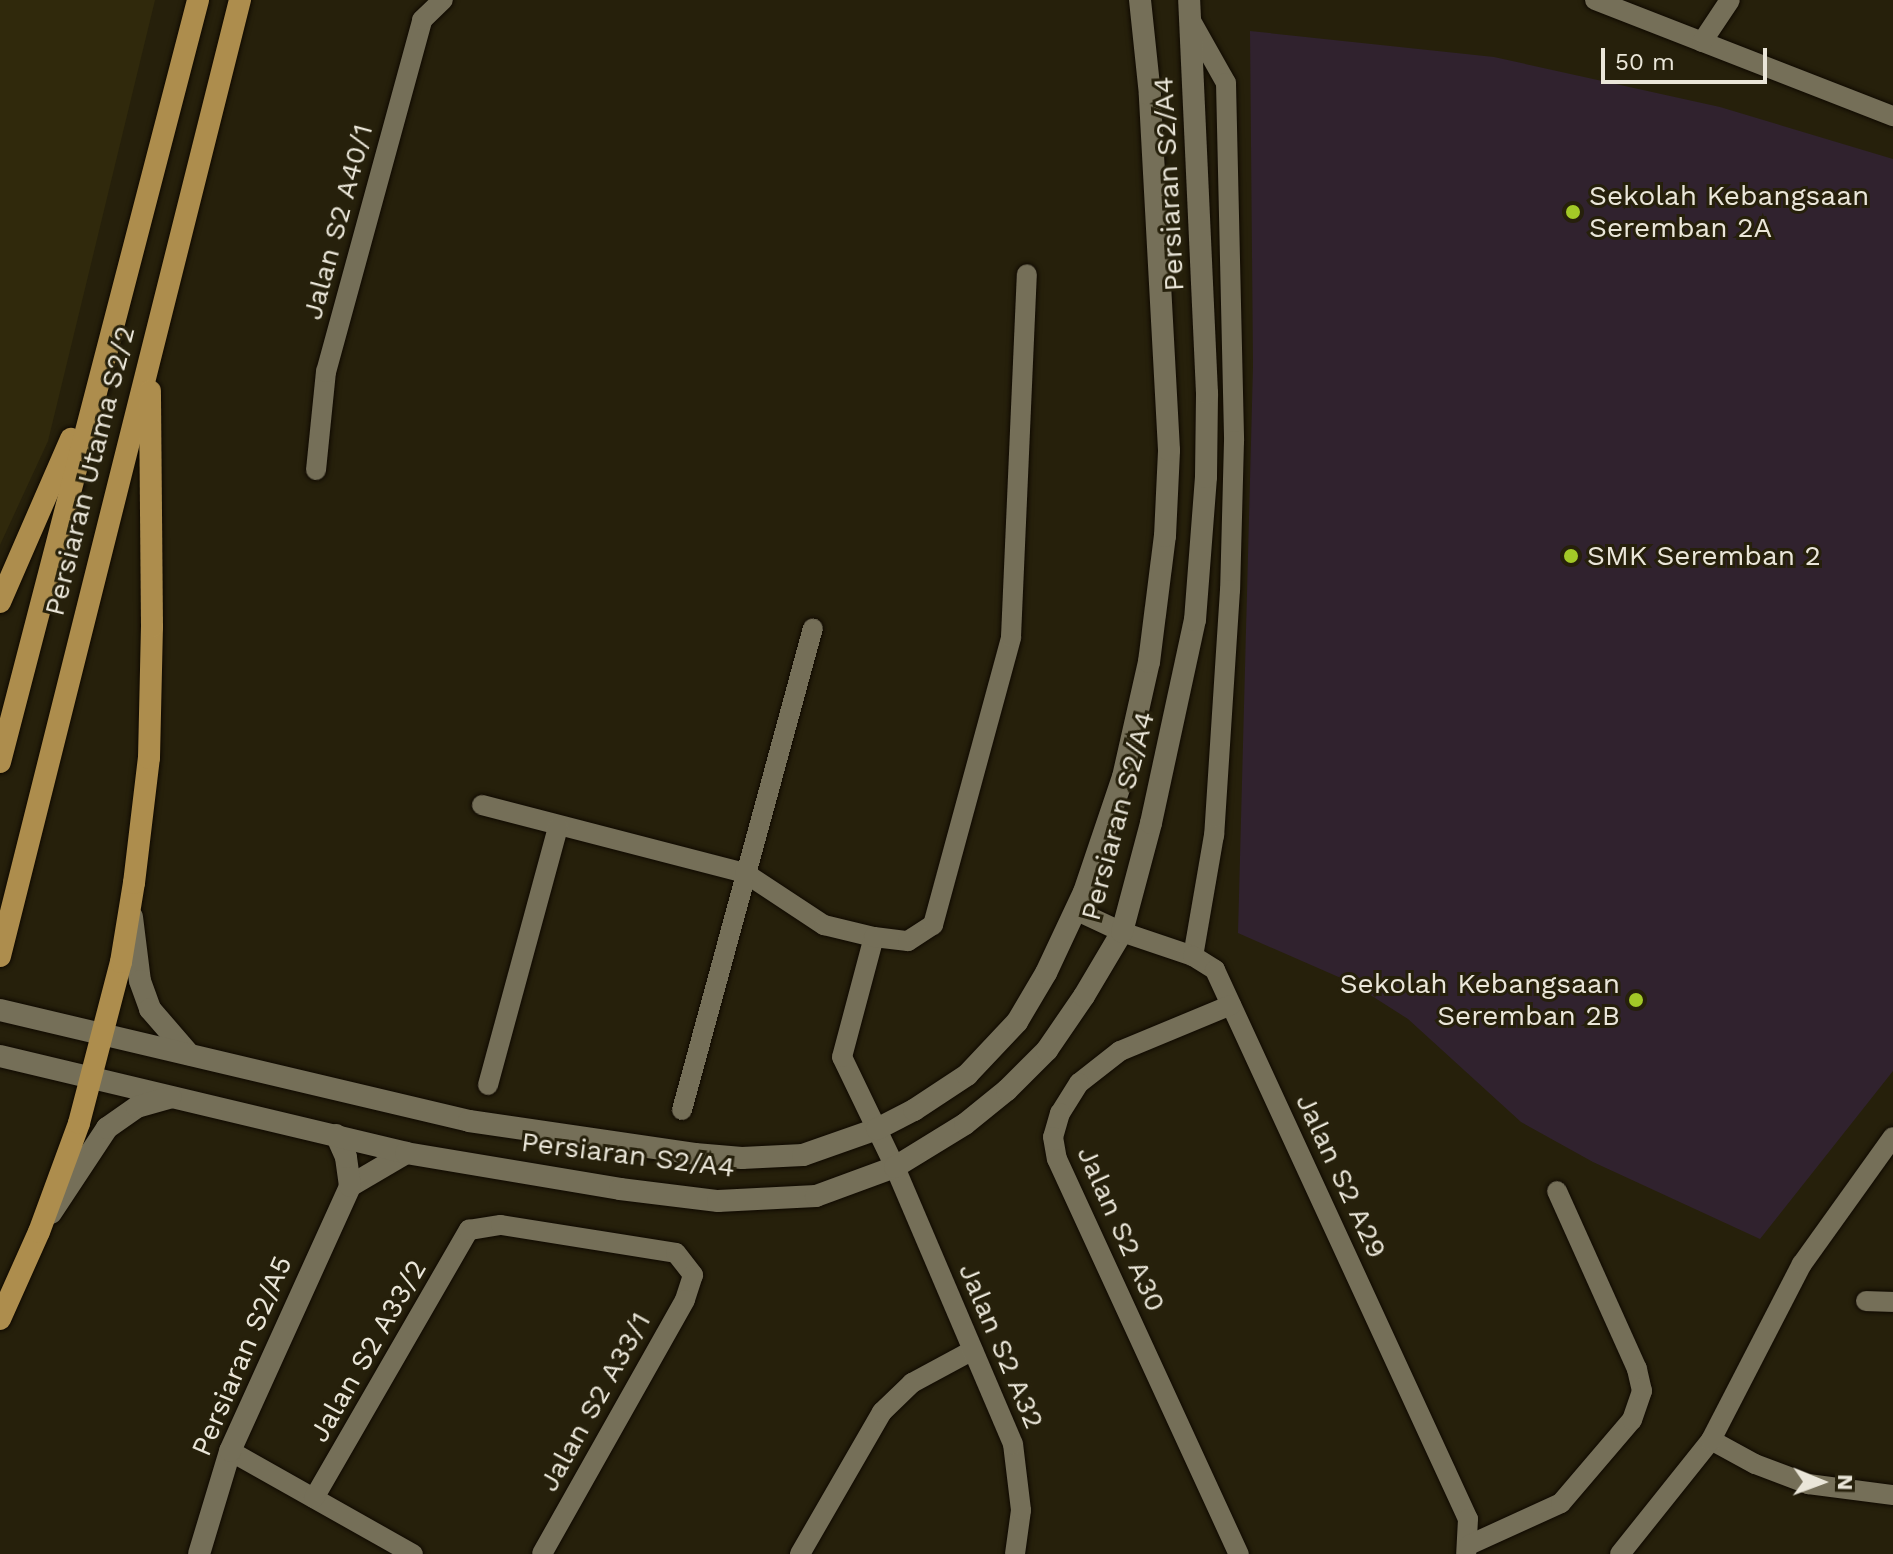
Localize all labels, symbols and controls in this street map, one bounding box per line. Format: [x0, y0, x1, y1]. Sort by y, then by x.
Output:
scale bar [1605, 32, 1771, 82]
text: 50 m [1615, 48, 1675, 76]
street label: Persiaran S2/A4 [1147, 76, 1191, 292]
street label: Jalan S2 A40/1 [296, 120, 380, 324]
place label: Sekolah Kebangsaan Seremban 2A [1589, 179, 1869, 245]
marker: Sekolah Kebangsaan Seremban 2A [1564, 203, 1582, 221]
street label: Persiaran Utama S2/2 [38, 322, 142, 620]
place label: SMK Seremban 2 [1587, 539, 1821, 573]
marker: SMK Seremban 2 [1562, 547, 1580, 565]
street label: Persiaran S2/A4 [1074, 708, 1162, 924]
place label: Sekolah Kebangsaan Seremban 2B [1340, 967, 1620, 1033]
marker: Sekolah Kebangsaan Seremban 2B [1627, 991, 1645, 1009]
street label: Jalan S2 A29 [1288, 1088, 1394, 1264]
street label: Persiaran S2/A4 [519, 1125, 737, 1185]
street label: Jalan S2 A30 [1069, 1141, 1173, 1317]
street label: Persiaran S2/A5 [185, 1251, 299, 1461]
street label: Jalan S2 A33/2 [302, 1253, 434, 1449]
street label: Jalan S2 A32 [951, 1258, 1051, 1434]
street label: Jalan S2 A33/1 [532, 1306, 658, 1498]
north arrow [1781, 1442, 1861, 1522]
text: N [1833, 1474, 1858, 1491]

